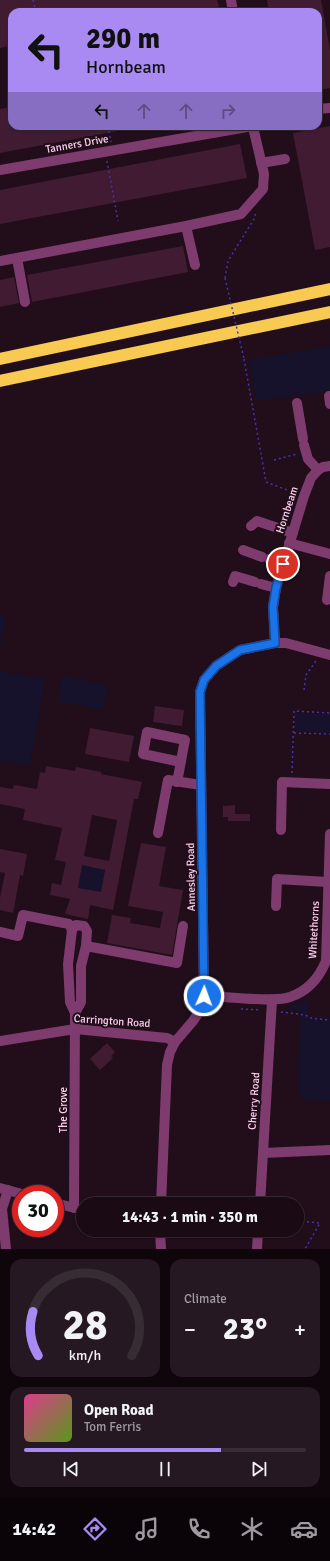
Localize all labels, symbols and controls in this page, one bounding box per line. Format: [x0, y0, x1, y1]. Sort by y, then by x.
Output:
text: 290 m [86, 22, 160, 56]
icon: left [20, 24, 72, 76]
text: Hornbeam [86, 56, 166, 78]
icon: left [91, 100, 113, 122]
icon: ahead [133, 100, 155, 122]
icon: ahead [175, 100, 197, 122]
icon: right [217, 100, 239, 122]
street label: Tanners Drive [45, 132, 109, 156]
street label: Hornbeam [273, 485, 301, 535]
pin [266, 547, 300, 581]
icon: arrive [272, 553, 294, 575]
street label: Annesley Road [184, 842, 198, 911]
street label: Whitethorns [306, 901, 322, 959]
position arrow [183, 975, 225, 1017]
street label: Carrington Road [73, 1012, 151, 1030]
street label: Cherry Road [246, 1072, 263, 1130]
street label: The Grove [57, 1087, 70, 1133]
speed limit sign: 30 [12, 1185, 64, 1237]
text: 14:43 · 1 min · 350 m [122, 1208, 258, 1226]
text: Climate [184, 1291, 227, 1307]
text: 28 [63, 1300, 107, 1351]
text: 23° [223, 1311, 267, 1348]
text: − [184, 1316, 196, 1343]
text: + [294, 1316, 306, 1343]
text: km/h [69, 1347, 101, 1364]
text: Open Road [84, 1401, 154, 1419]
text: Tom Ferris [84, 1419, 141, 1435]
icon: previous [60, 1458, 82, 1480]
icon: pause [154, 1458, 176, 1480]
icon: next [248, 1458, 270, 1480]
icon: directions [81, 1515, 109, 1543]
icon: music [133, 1515, 161, 1543]
icon: phone [185, 1515, 213, 1543]
icon: climate [238, 1515, 266, 1543]
icon: car [290, 1515, 318, 1543]
text: 14:42 [12, 1518, 56, 1540]

